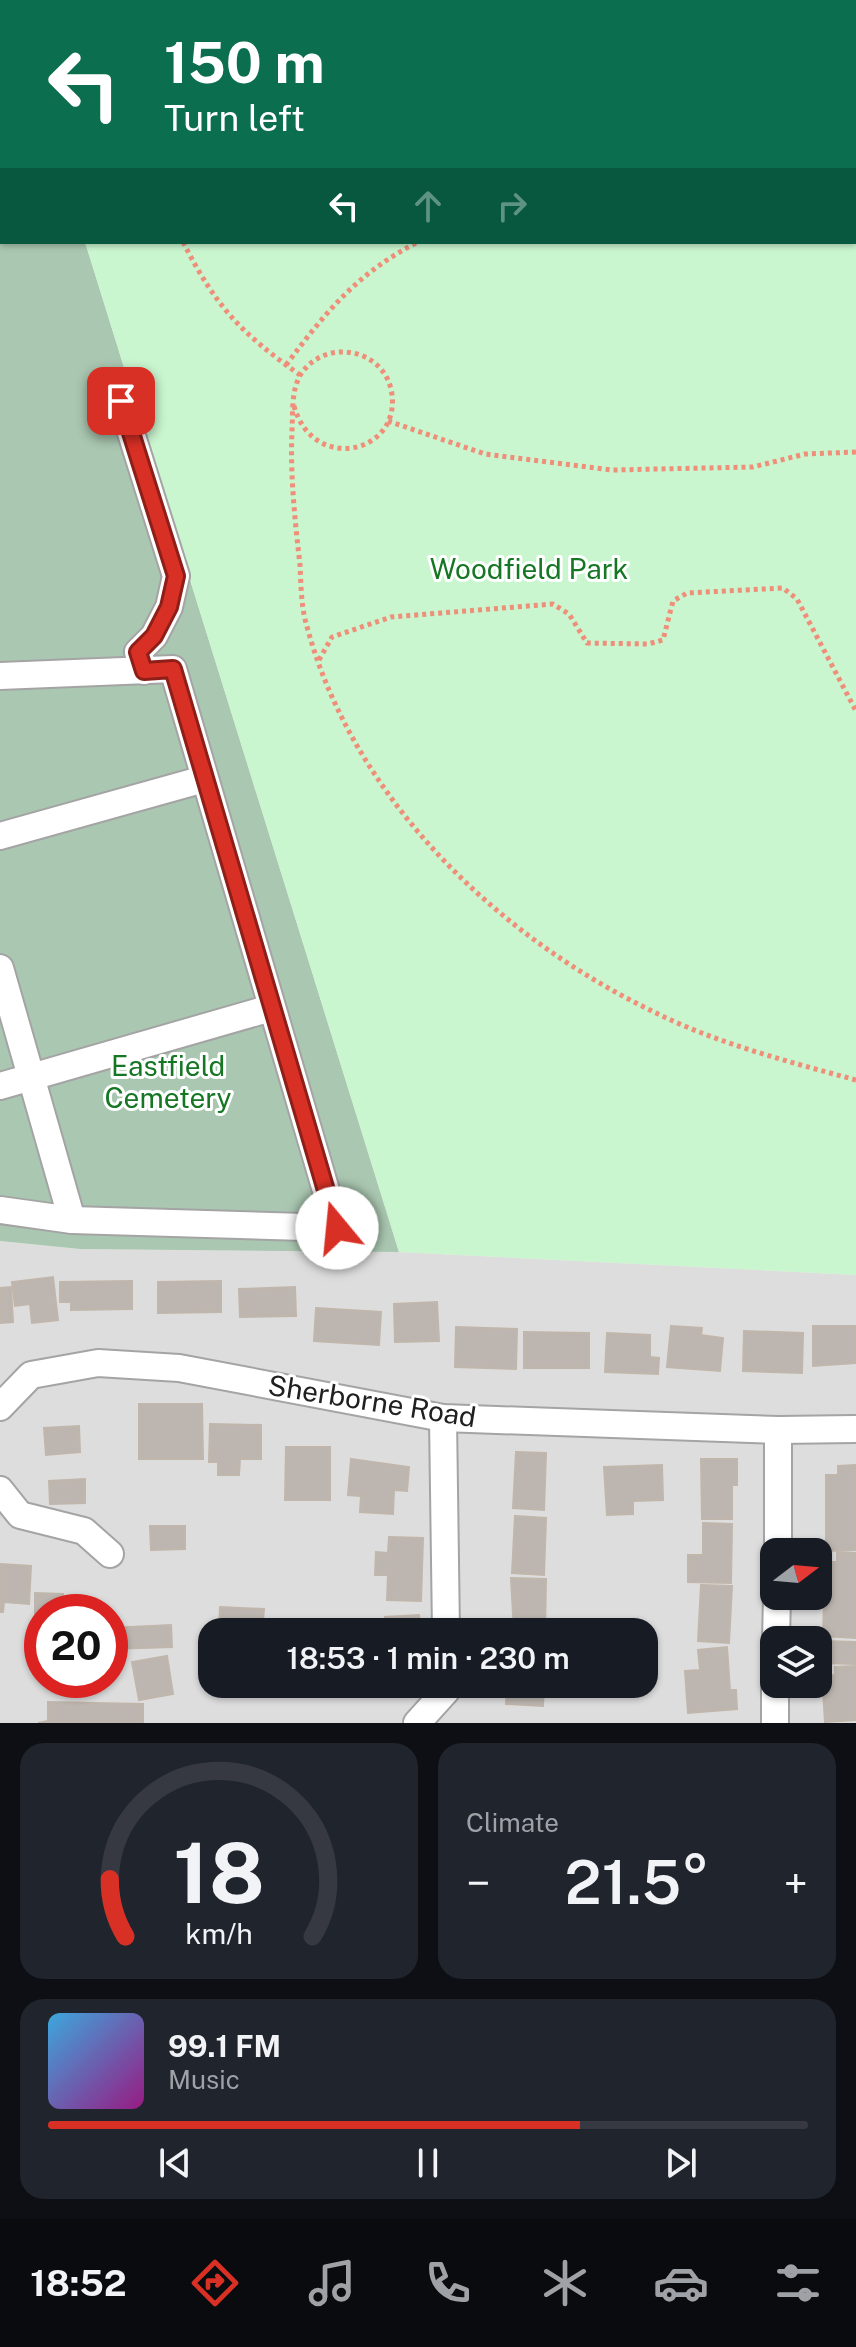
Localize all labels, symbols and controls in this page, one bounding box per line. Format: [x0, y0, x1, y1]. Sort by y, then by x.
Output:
text: 150 m [164, 30, 325, 96]
icon: left [32, 32, 136, 136]
text: Turn left [164, 97, 305, 139]
icon: left [322, 184, 366, 228]
icon: ahead [406, 184, 450, 228]
icon: right [490, 184, 534, 228]
pin [87, 367, 155, 435]
icon: arrive [99, 379, 143, 423]
park label: Woodfield Park [430, 552, 628, 585]
park label: Eastfield Cemetery [104, 1049, 232, 1114]
position arrow [295, 1186, 379, 1270]
street label: Sherborne Road [266, 1368, 478, 1433]
north arrow [760, 1538, 832, 1610]
map controls [760, 1538, 832, 1698]
speed limit sign: 20 [24, 1594, 128, 1698]
button: layers [760, 1626, 832, 1698]
text: 18:53 · 1 min · 230 m [286, 1640, 570, 1676]
text: Climate [466, 1807, 559, 1838]
text: 18 [173, 1824, 265, 1922]
text: 21.5° [565, 1847, 709, 1918]
text: − [466, 1857, 490, 1909]
text: + [784, 1857, 808, 1909]
text: km/h [185, 1917, 253, 1950]
text: 99.1 FM [168, 2028, 281, 2064]
text: Music [168, 2064, 240, 2095]
icon: previous [153, 2141, 197, 2185]
icon: pause [406, 2141, 450, 2185]
icon: next [659, 2141, 703, 2185]
icon: directions [187, 2255, 243, 2311]
icon: music [304, 2255, 360, 2311]
icon: phone [420, 2255, 476, 2311]
icon: climate [537, 2255, 593, 2311]
icon: car [653, 2255, 709, 2311]
icon: filters [770, 2255, 826, 2311]
text: 18:52 [30, 2262, 127, 2304]

